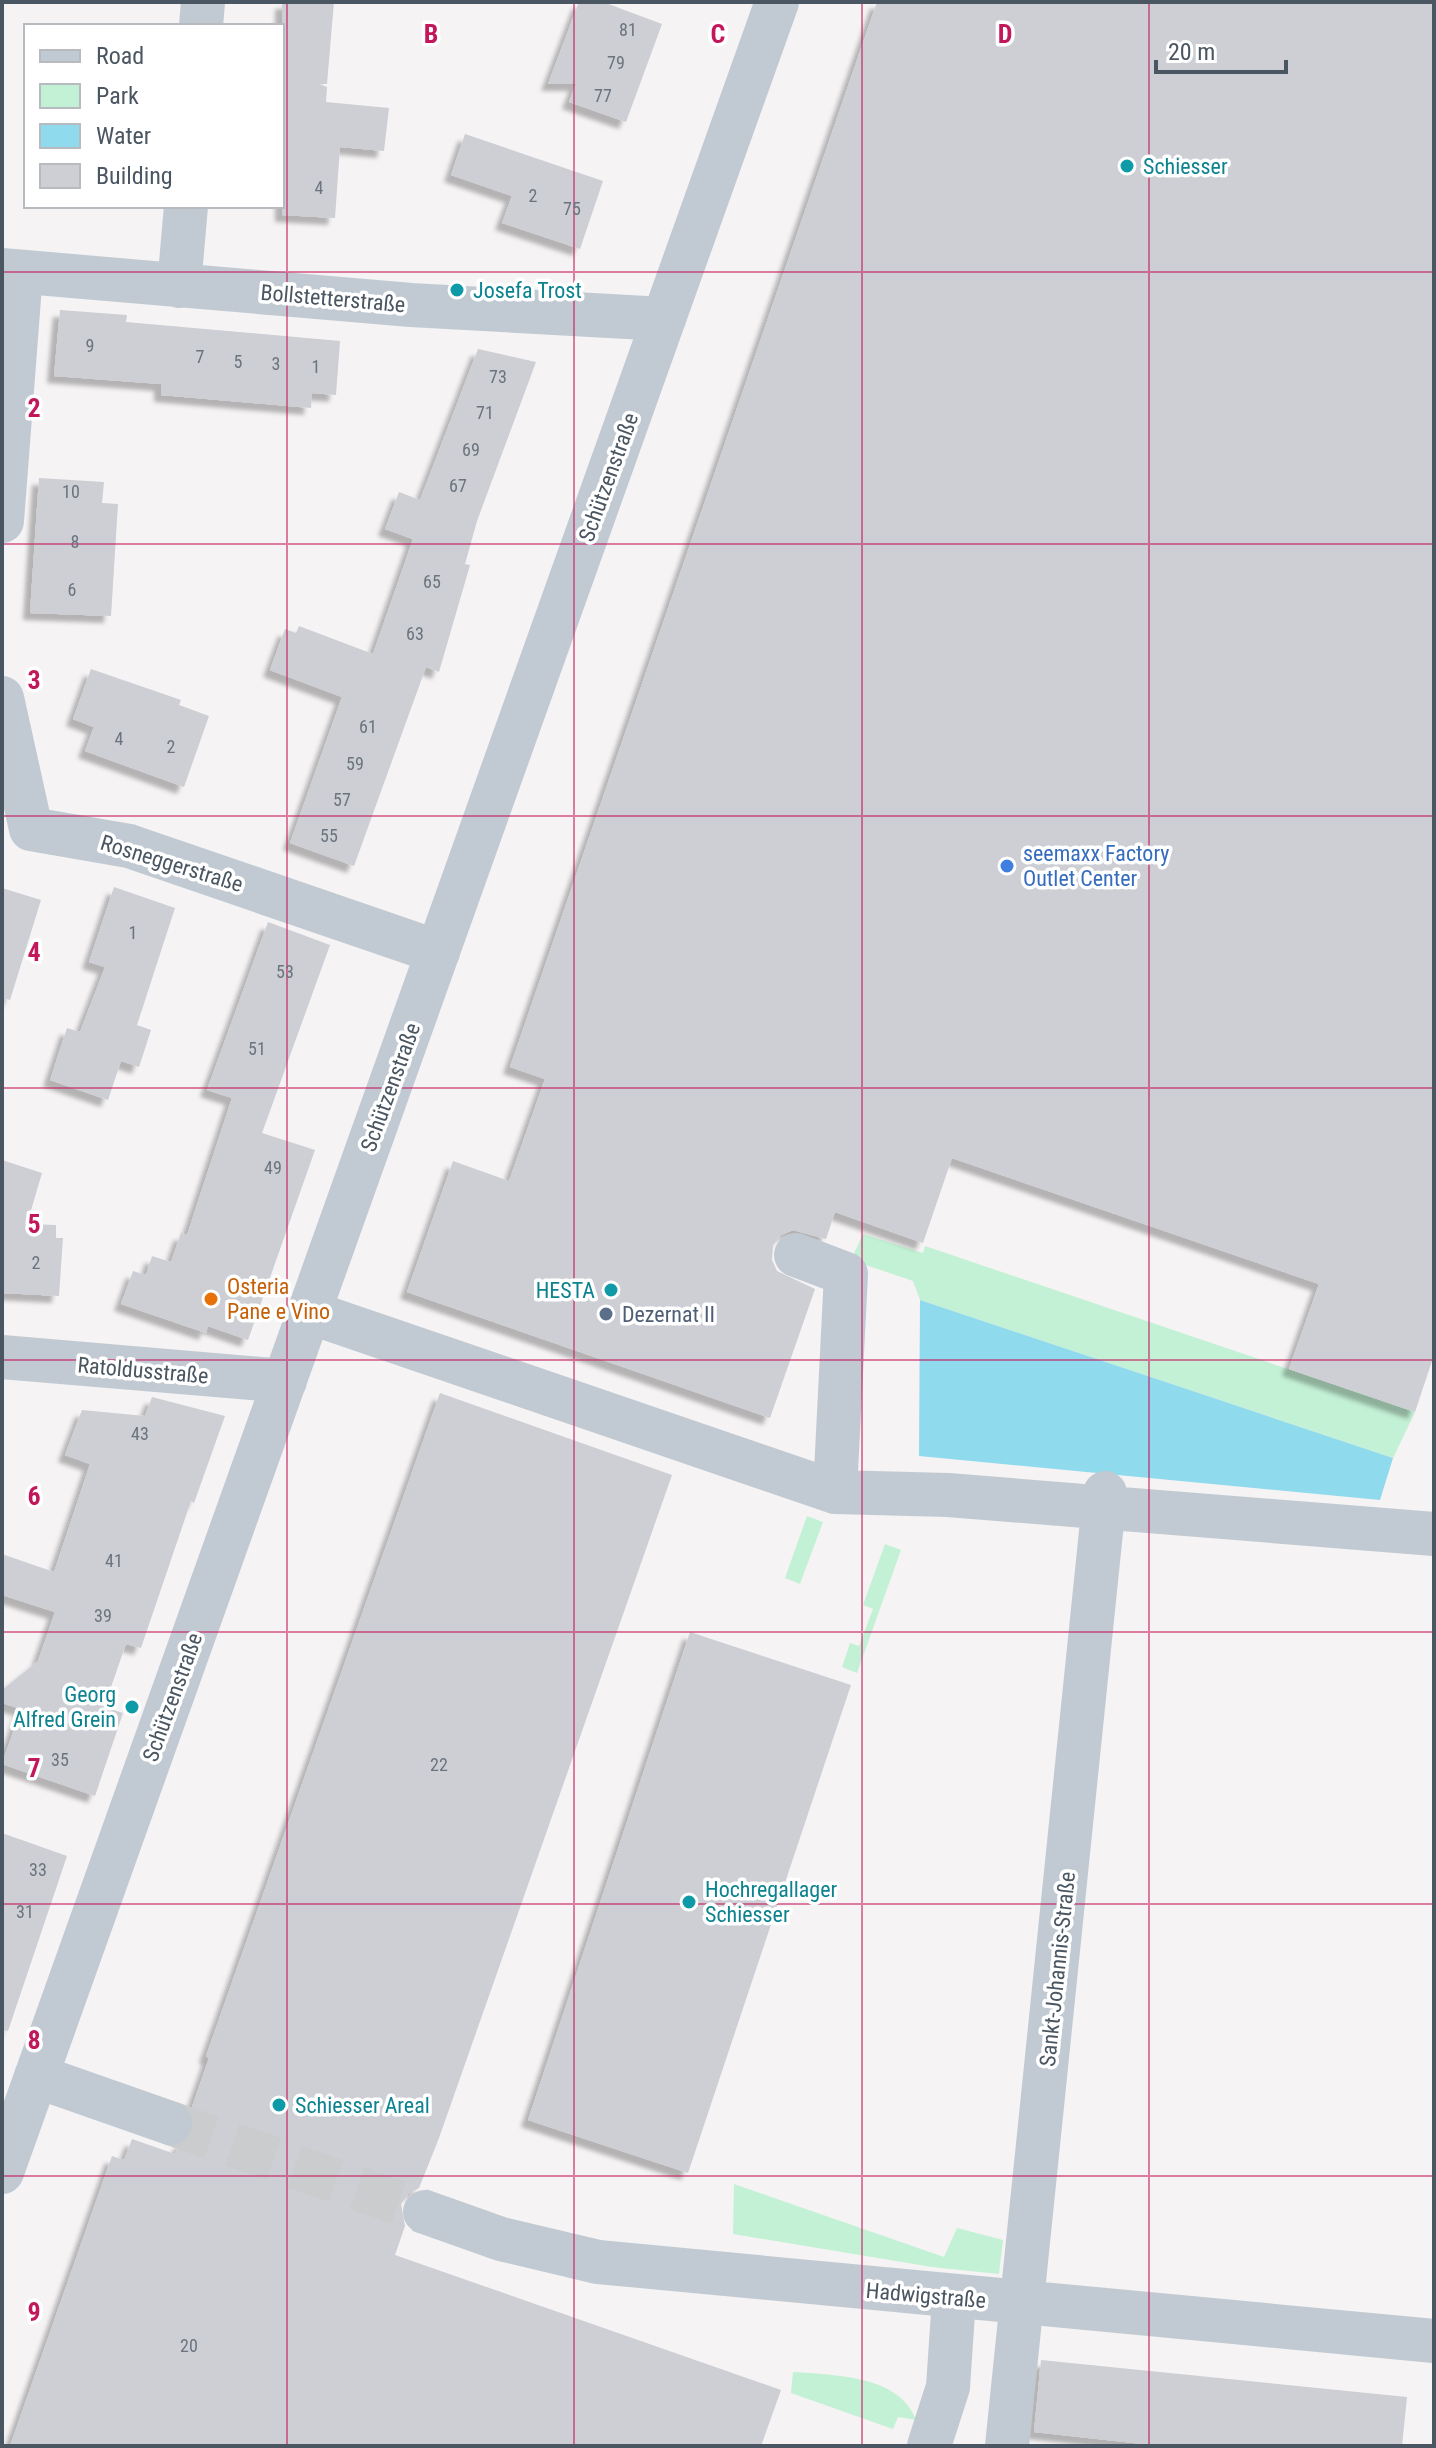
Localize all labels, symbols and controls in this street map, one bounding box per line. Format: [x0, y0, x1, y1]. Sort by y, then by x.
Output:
text: B [424, 19, 438, 49]
house number: 81 [619, 19, 637, 40]
text: C [711, 19, 726, 49]
text: D [998, 19, 1012, 49]
legend [24, 24, 284, 208]
scale bar [1156, 24, 1286, 74]
text: 20 m [1168, 38, 1215, 66]
text: Road [96, 42, 144, 70]
house number: 79 [607, 52, 625, 73]
text: Park [96, 82, 139, 110]
house number: 77 [594, 85, 612, 106]
text: Water [96, 122, 151, 150]
place label: Schiesser [1143, 154, 1228, 179]
marker: Schiesser [1118, 157, 1136, 175]
text: Building [96, 162, 173, 190]
house number: 4 [315, 177, 324, 198]
house number: 2 [529, 185, 538, 206]
house number: 75 [563, 198, 581, 219]
place label: Josefa Trost [473, 278, 582, 303]
street label: Bollstetterstraße [260, 280, 406, 317]
marker: Josefa Trost [448, 281, 466, 299]
house number: 9 [86, 335, 94, 356]
house number: 7 [196, 346, 205, 367]
house number: 5 [234, 351, 243, 372]
house number: 3 [272, 353, 280, 374]
house number: 1 [312, 356, 320, 377]
house number: 73 [489, 366, 507, 387]
text: 2 [27, 393, 41, 423]
house number: 71 [476, 402, 494, 423]
street label: Schützenstraße [574, 409, 643, 545]
house number: 69 [462, 439, 480, 460]
house number: 67 [449, 475, 467, 496]
house number: 10 [62, 481, 80, 502]
house number: 8 [71, 531, 79, 552]
house number: 65 [423, 571, 441, 592]
house number: 6 [68, 579, 76, 600]
house number: 63 [406, 623, 424, 644]
text: 3 [27, 665, 41, 695]
house number: 61 [359, 716, 377, 737]
house number: 4 [115, 728, 124, 749]
house number: 2 [167, 736, 176, 757]
house number: 59 [346, 753, 364, 774]
house number: 57 [333, 789, 351, 810]
house number: 55 [320, 825, 338, 846]
street label: Rosneggerstraße [98, 830, 246, 897]
place label: seemaxx Factory Outlet Center [1023, 841, 1169, 891]
marker: seemaxx Factory Outlet Center [998, 857, 1016, 875]
house number: 1 [129, 922, 137, 943]
text: 4 [27, 937, 41, 967]
house number: 53 [276, 961, 294, 982]
street label: Schützenstraße [356, 1019, 425, 1155]
house number: 51 [248, 1038, 266, 1059]
house number: 49 [264, 1157, 282, 1178]
text: 5 [27, 1209, 41, 1239]
house number: 2 [32, 1252, 41, 1273]
place label: Osteria Pane e Vino [227, 1274, 330, 1324]
place label: HESTA [536, 1278, 595, 1303]
marker: HESTA [602, 1281, 620, 1299]
marker: Osteria Pane e Vino [202, 1290, 220, 1308]
place label: Dezernat II [622, 1302, 715, 1327]
marker: Dezernat II [597, 1305, 615, 1323]
street label: Ratoldusstraße [76, 1352, 209, 1389]
house number: 43 [131, 1423, 149, 1444]
text: 6 [27, 1481, 41, 1511]
house number: 41 [105, 1550, 123, 1571]
house number: 39 [94, 1605, 112, 1626]
street label: Schützenstraße [138, 1629, 207, 1765]
place label: Georg Alfred Grein [13, 1682, 116, 1732]
marker: Georg Alfred Grein [123, 1698, 141, 1716]
house number: 35 [51, 1749, 69, 1770]
text: 7 [27, 1753, 41, 1783]
house number: 22 [430, 1754, 448, 1775]
house number: 33 [29, 1859, 47, 1880]
street label: Sankt-Johannis-Straße [1035, 1870, 1080, 2068]
place label: Hochregallager Schiesser [705, 1877, 837, 1927]
marker: Hochregallager Schiesser [680, 1893, 698, 1911]
house number: 31 [16, 1901, 34, 1922]
text: 8 [27, 2025, 41, 2055]
place label: Schiesser Areal [295, 2093, 430, 2118]
marker: Schiesser Areal [270, 2096, 288, 2114]
street label: Hadwigstraße [865, 2278, 987, 2313]
text: 9 [27, 2297, 41, 2327]
house number: 20 [180, 2335, 198, 2356]

